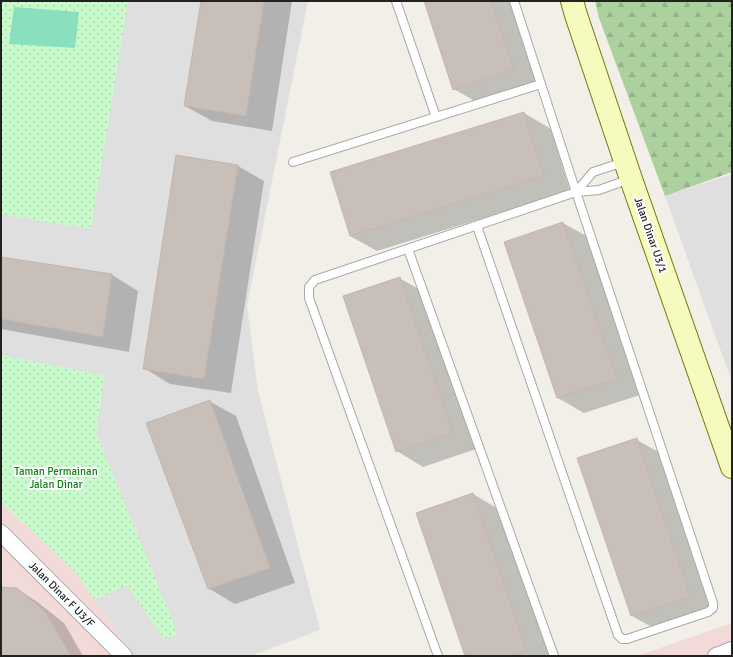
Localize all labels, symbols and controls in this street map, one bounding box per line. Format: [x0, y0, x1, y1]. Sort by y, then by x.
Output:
street label: Jalan Dinar U3/1 [631, 195, 670, 275]
park label: Taman Permainan Jalan Dinar [14, 465, 98, 491]
street label: Jalan Dinar F U3/F [26, 559, 97, 630]

